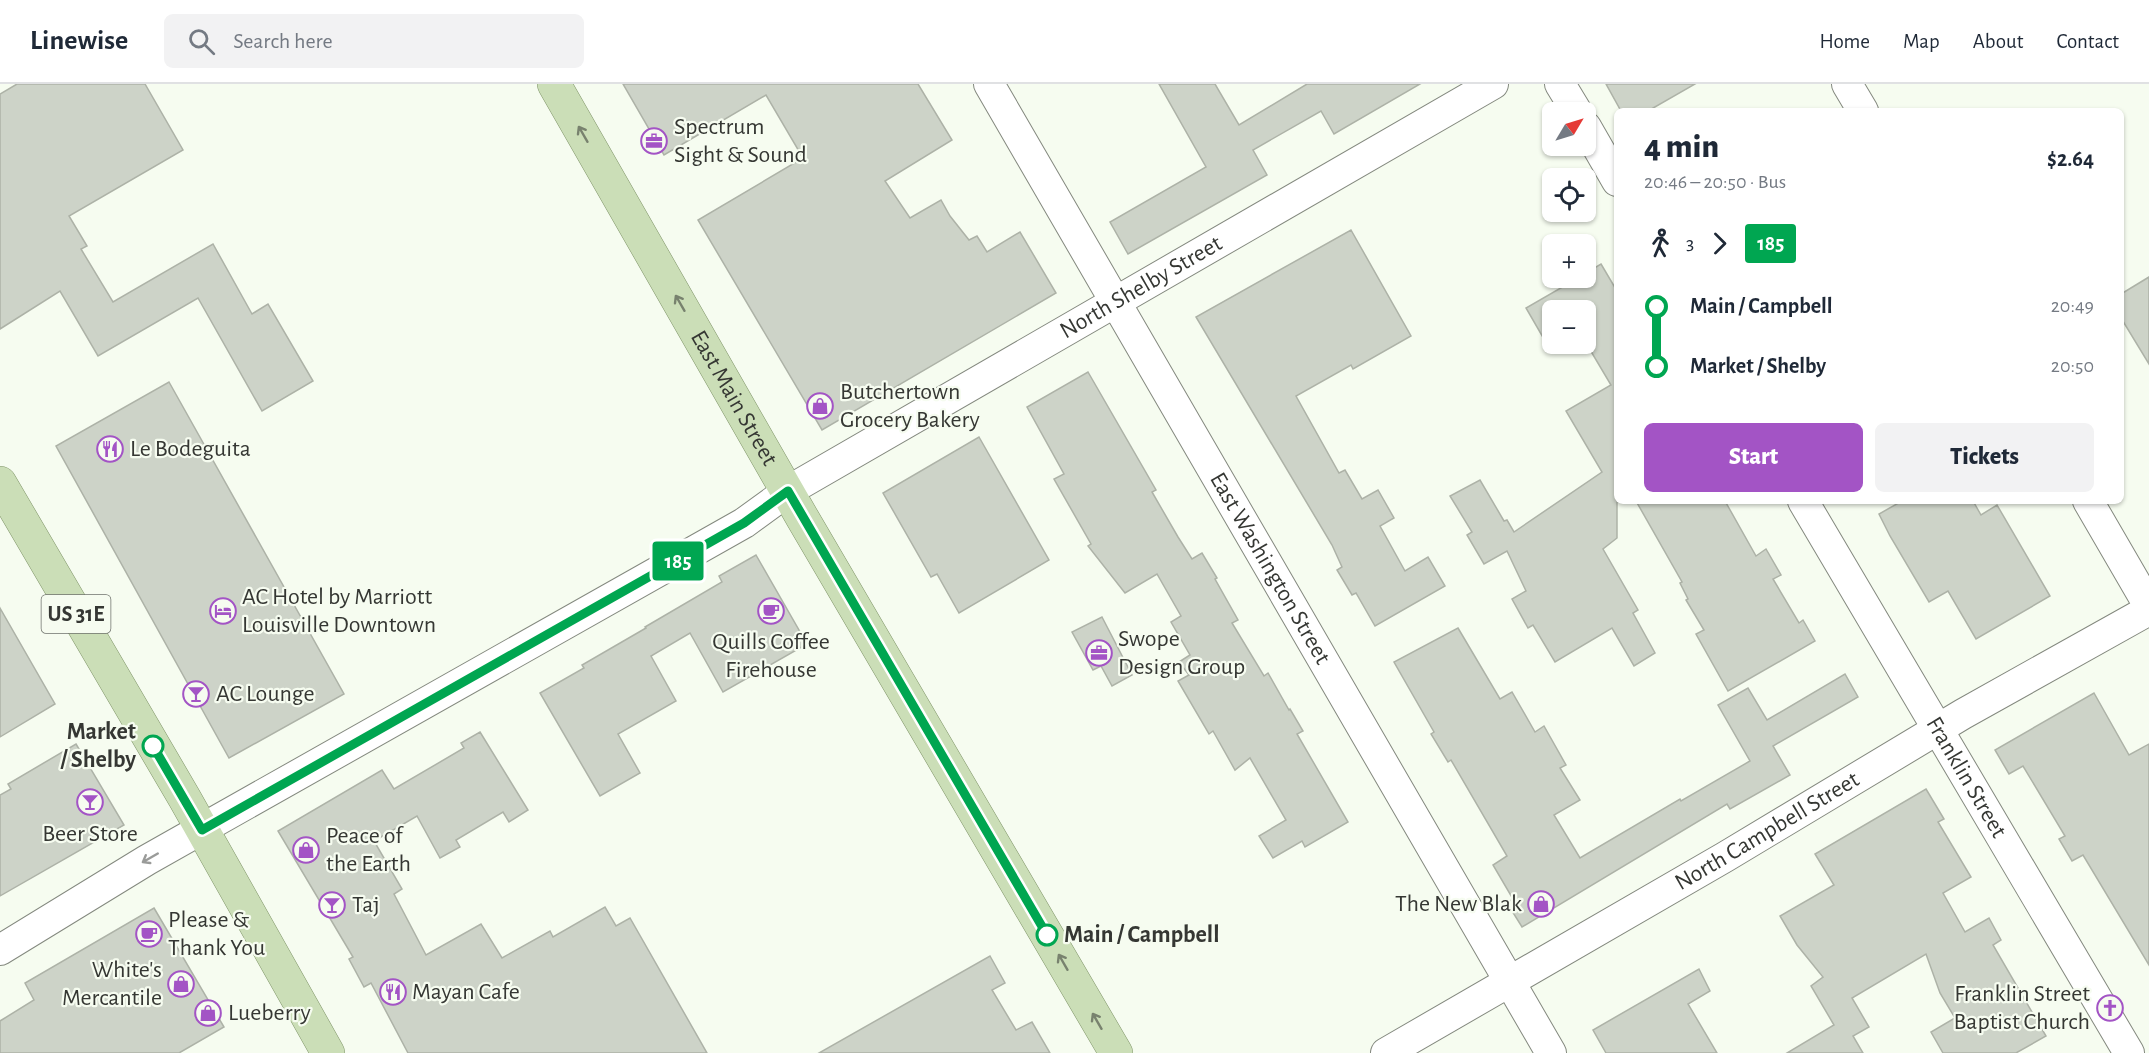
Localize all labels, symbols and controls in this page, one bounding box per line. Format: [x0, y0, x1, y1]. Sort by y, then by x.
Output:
search box [164, 14, 584, 68]
icon: search [185, 25, 218, 58]
text: Linewise [30, 27, 128, 55]
text: Search here [233, 30, 333, 52]
text: Home [1819, 31, 1870, 52]
text: Map [1903, 31, 1940, 52]
text: About [1973, 31, 2023, 52]
text: Contact [2056, 31, 2119, 52]
north arrow [1542, 102, 1596, 156]
map controls [1542, 102, 1596, 354]
place label: Spectrum Sight & Sound [674, 115, 807, 167]
one-way arrow [577, 126, 589, 143]
office icon: Spectrum Sight & Sound [639, 126, 669, 156]
text: 4 min [1644, 131, 1719, 164]
text: $2.64 [2047, 148, 2094, 170]
button: locate [1542, 168, 1596, 222]
text: 20:46 – 20:50 · Bus [1644, 172, 1786, 192]
icon: walk [1644, 227, 1677, 260]
icon: forward [1703, 227, 1736, 260]
street label: North Shelby Street [1056, 231, 1226, 343]
text: 3 [1686, 233, 1694, 253]
text: 185 [1757, 233, 1784, 254]
button: + [1542, 234, 1596, 288]
one-way arrow [674, 295, 686, 312]
text: Main / Campbell [1690, 295, 1833, 317]
text: 20:49 [2051, 296, 2094, 316]
button: − [1542, 300, 1596, 354]
street label: East Main Street [686, 327, 782, 470]
text: Market / Shelby [1690, 355, 1826, 377]
text: 20:50 [2051, 356, 2094, 376]
place label: Butchertown Grocery Bakery [840, 380, 980, 432]
shop icon: Butchertown Grocery Bakery [805, 391, 835, 421]
button: Start [1644, 423, 1863, 492]
button: Tickets [1875, 423, 2094, 492]
restaurant icon: Le Bodeguita [95, 434, 125, 464]
place label: Le Bodeguita [130, 437, 251, 461]
street label: East Washington Street [1205, 469, 1335, 669]
line badge: 185 [644, 542, 712, 580]
text: 185 [665, 551, 692, 572]
place label: AC Hotel by Marriott Louisville Downtown [242, 585, 436, 637]
road number: US 31E [42, 595, 110, 633]
hotel icon: AC Hotel by Marriott Louisville Downtown [208, 596, 238, 626]
cafe icon: Quills Coffee Firehouse [756, 596, 786, 626]
place label: Swope Design Group [1118, 627, 1245, 679]
place label: Quills Coffee Firehouse [712, 630, 830, 682]
office icon: Swope Design Group [1084, 638, 1114, 668]
bar icon: AC Lounge [181, 679, 211, 709]
place label: AC Lounge [216, 682, 315, 706]
street label: Franklin Street [1921, 713, 2011, 842]
place label: Market / Shelby [59, 720, 136, 772]
marker: Market / Shelby [142, 735, 164, 757]
street label: North Campbell Street [1671, 767, 1864, 895]
bar icon: Beer Store [75, 787, 105, 817]
place label: Beer Store [42, 822, 138, 846]
place label: Peace of the Earth [326, 824, 411, 876]
shop icon: Peace of the Earth [291, 835, 321, 865]
one-way arrow [142, 852, 159, 864]
shop icon: The New Blak [1526, 889, 1556, 919]
bar icon: Taj [317, 890, 347, 920]
place label: The New Blak [1395, 892, 1522, 916]
place label: Taj [352, 893, 380, 917]
place label: Please & Thank You [168, 908, 265, 960]
cafe icon: Please & Thank You [134, 919, 164, 949]
place label: Main / Campbell [1064, 923, 1219, 947]
marker: Main / Campbell [1036, 924, 1058, 946]
one-way arrow [1057, 954, 1069, 971]
place label: White's Mercantile [62, 958, 162, 1010]
shop icon: White's Mercantile [166, 969, 196, 999]
restaurant icon: Mayan Cafe [378, 977, 408, 1007]
place label: Mayan Cafe [412, 980, 520, 1004]
place label: Franklin Street Baptist Church [1953, 982, 2090, 1034]
church icon: Franklin Street Baptist Church [2095, 993, 2125, 1023]
shop icon: Lueberry [193, 998, 223, 1028]
place label: Lueberry [228, 1001, 311, 1025]
one-way arrow [1091, 1013, 1103, 1030]

